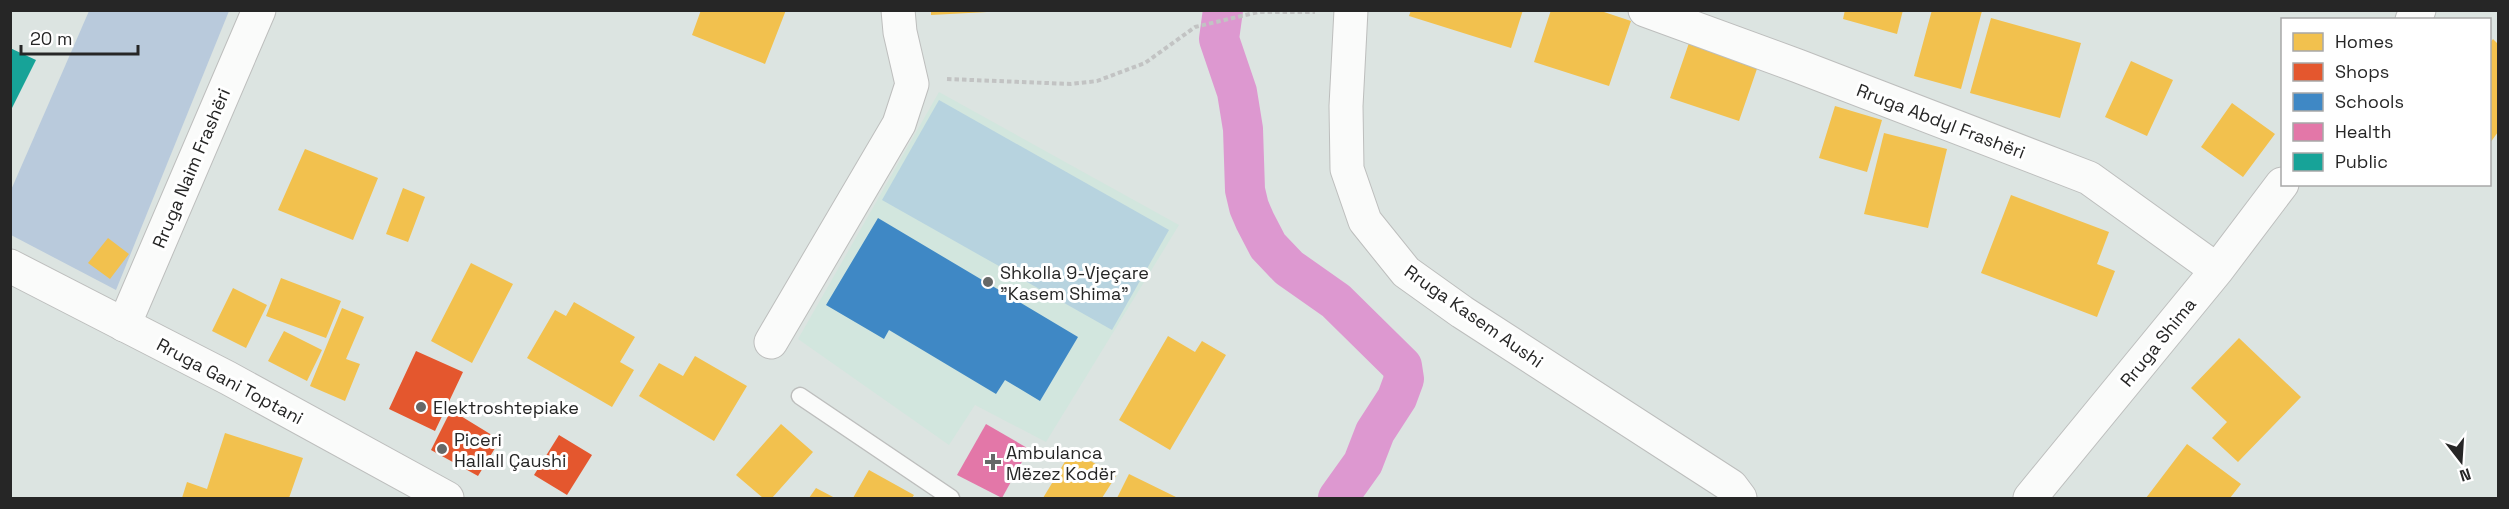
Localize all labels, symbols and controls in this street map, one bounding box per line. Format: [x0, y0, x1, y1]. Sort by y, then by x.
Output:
scale bar [21, 18, 138, 56]
legend [2281, 18, 2491, 186]
text: 20 m [30, 27, 73, 50]
text: Homes [2335, 30, 2394, 53]
text: Shops [2335, 60, 2389, 83]
street label: Rruga Abdyl Frashëri [1853, 78, 2029, 164]
street label: Rruga Naim Frashëri [147, 85, 235, 251]
text: Schools [2335, 90, 2404, 113]
text: Health [2335, 120, 2392, 143]
text: Public [2335, 150, 2388, 173]
street label: Rruga Kasem Aushi [1400, 259, 1548, 373]
place label: Shkolla 9-Vjeçare "Kasem Shima" [1000, 261, 1149, 305]
marker: Shkolla 9-Vjeçare "Kasem Shima" [981, 275, 995, 289]
street label: Rruga Shima [2115, 293, 2201, 391]
street label: Rruga Gani Toptani [153, 333, 307, 429]
place label: Elektroshtepiake [433, 396, 579, 419]
marker: Elektroshtepiake [414, 400, 428, 414]
place label: Piceri Hallall Çaushi [454, 428, 566, 472]
north arrow [2431, 431, 2491, 491]
place label: Ambulanca Mëzez Kodër [1006, 441, 1116, 485]
marker: Piceri Hallall Çaushi [435, 442, 449, 456]
marker: Ambulanca Mëzez Kodër [984, 453, 1002, 471]
text: N [2457, 463, 2473, 486]

